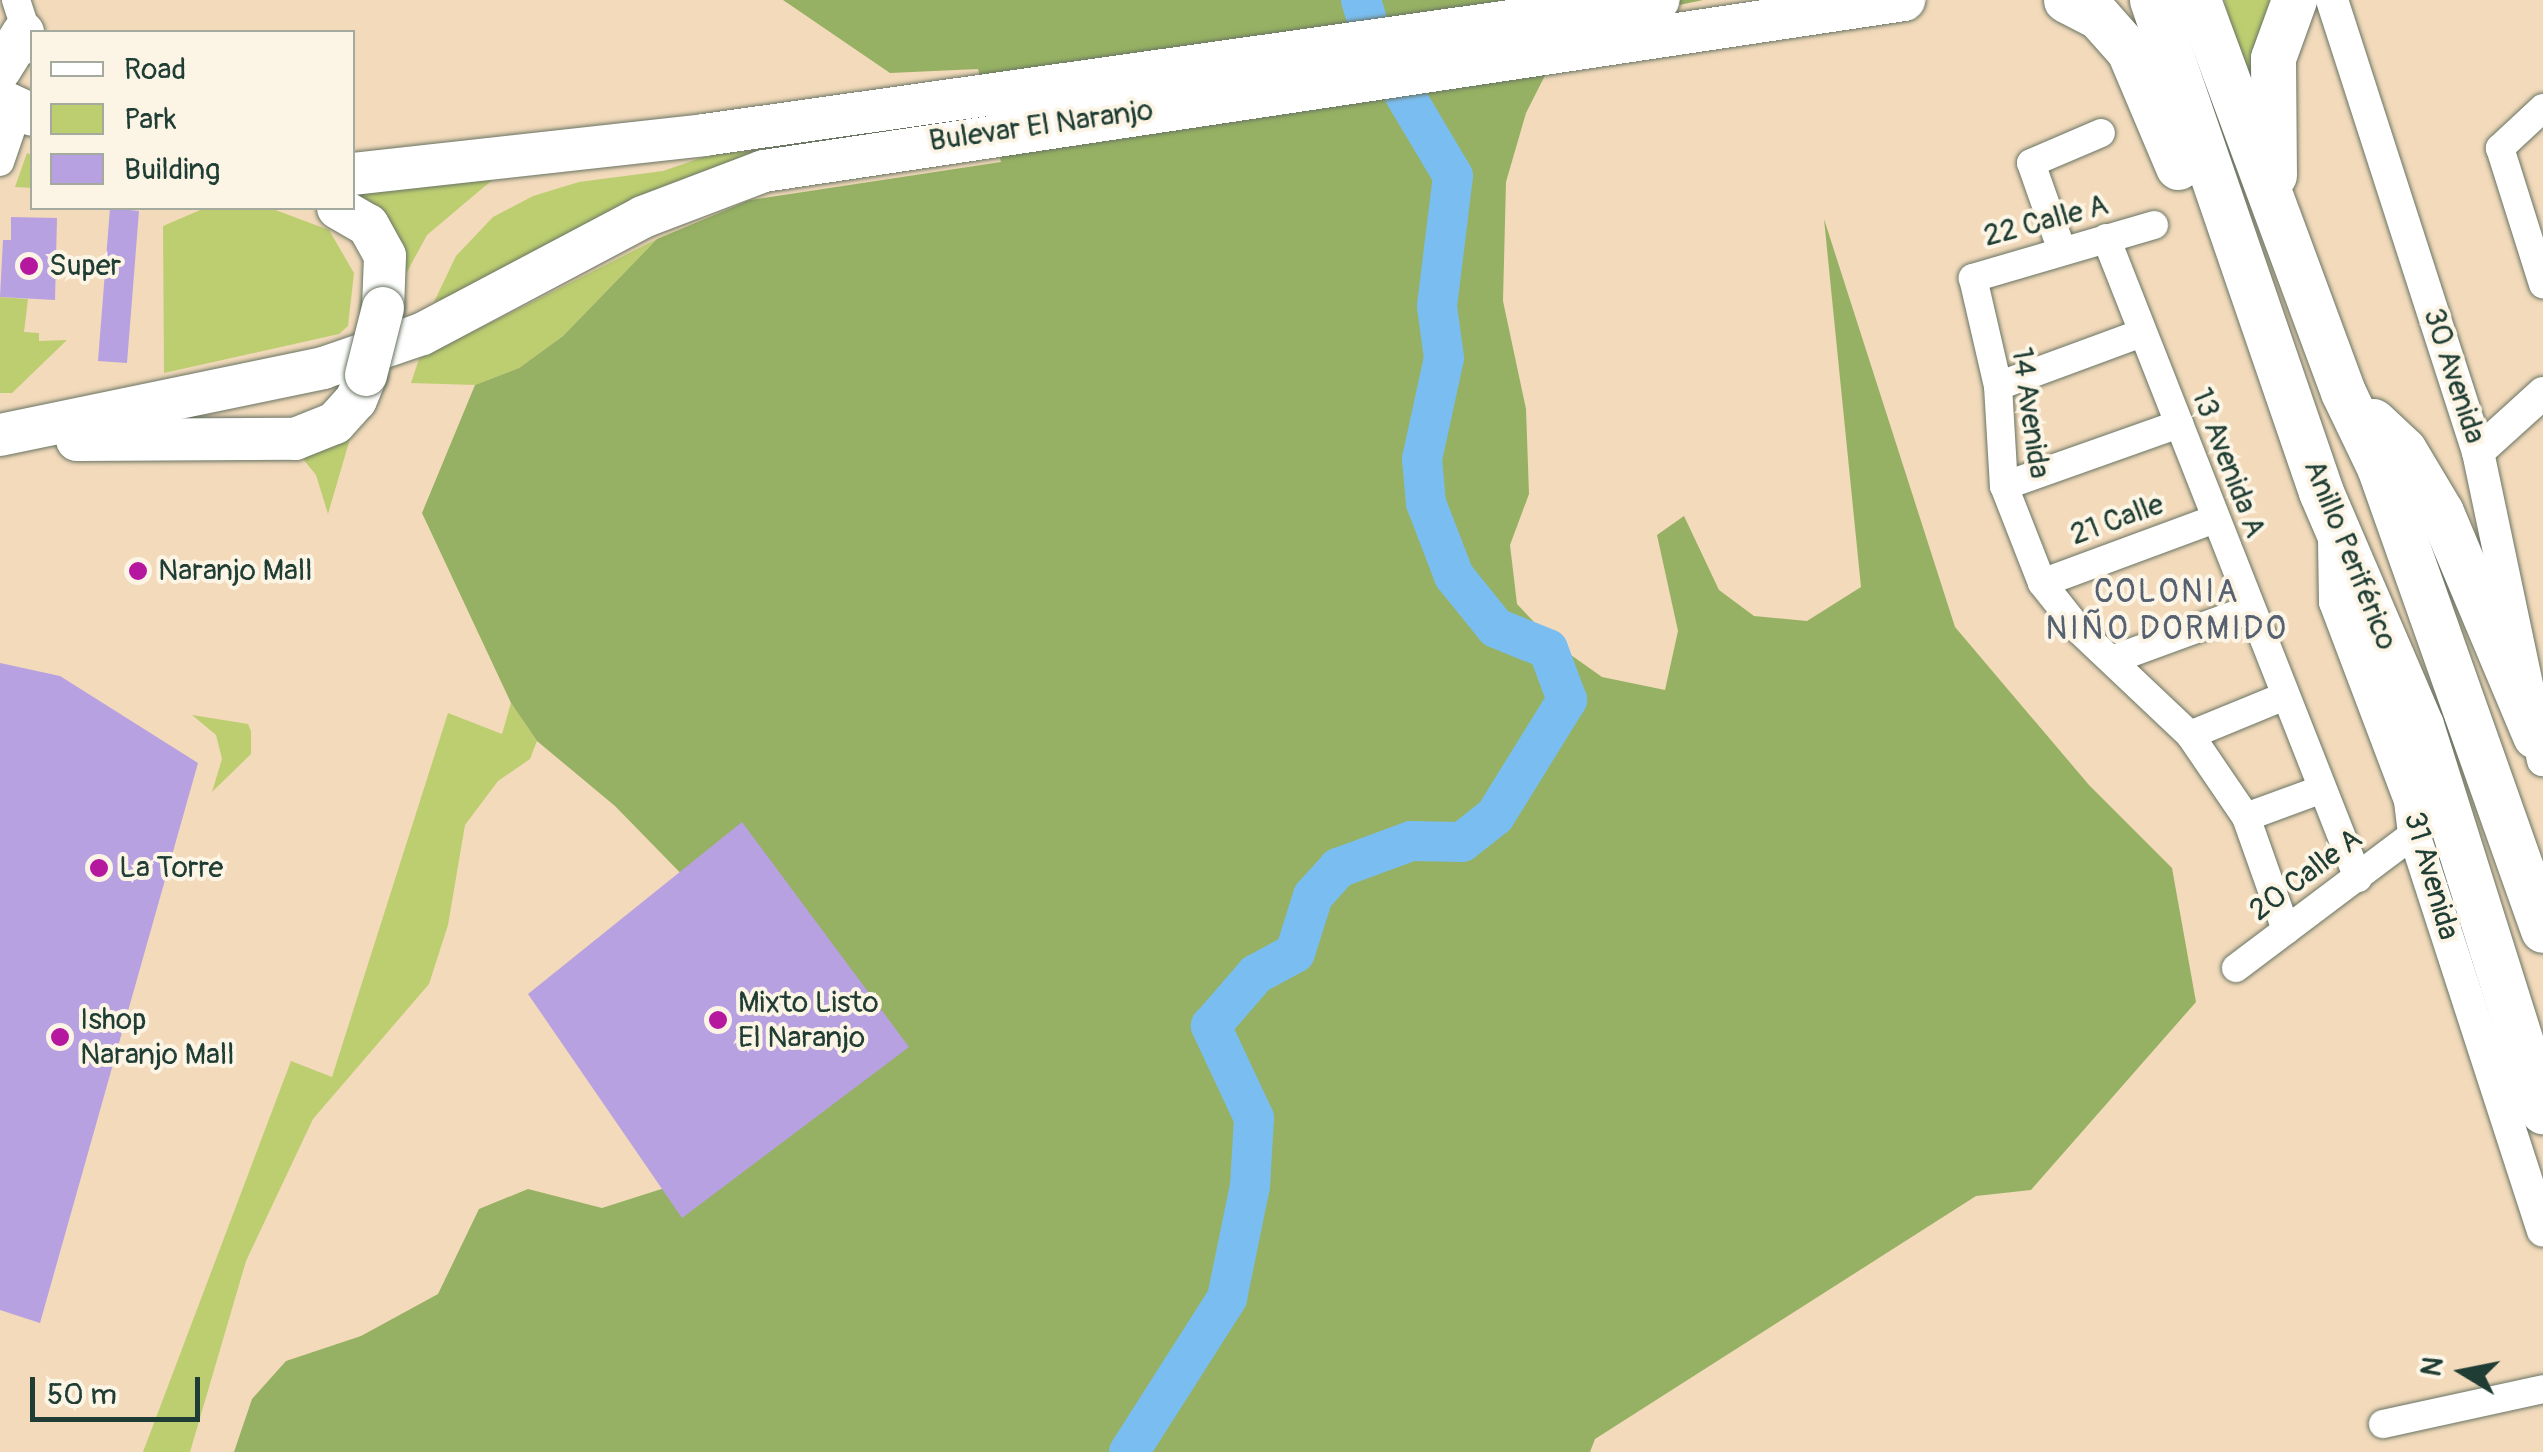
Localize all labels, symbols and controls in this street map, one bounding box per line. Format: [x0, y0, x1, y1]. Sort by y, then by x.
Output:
legend [30, 30, 355, 210]
text: Road [124, 51, 186, 88]
street label: Bulevar El Naranjo [927, 92, 1155, 160]
text: Park [124, 101, 177, 138]
text: Building [124, 151, 220, 188]
street label: 22 Calle A [1980, 187, 2112, 255]
place label: Super [49, 248, 121, 284]
marker: Super [18, 255, 40, 277]
street label: 30 Avenida [2415, 304, 2493, 448]
street label: 14 Avenida [2003, 345, 2057, 481]
street label: 13 Avenida A [2183, 383, 2273, 543]
street label: Anillo Periférico [2296, 455, 2404, 655]
street label: 21 Calle [2065, 487, 2169, 553]
place label: Naranjo Mall [158, 553, 312, 589]
marker: Naranjo Mall [127, 560, 149, 582]
district label: COLONIA NIÑO DORMIDO [2046, 574, 2288, 649]
street label: 31 Avenida [2396, 808, 2466, 944]
street label: 20 Calle A [2243, 821, 2369, 929]
place label: La Torre [119, 850, 223, 886]
marker: La Torre [88, 857, 110, 879]
place label: Mixto Listo El Naranjo [738, 985, 879, 1056]
place label: Ishop Naranjo Mall [80, 1002, 234, 1072]
marker: Mixto Listo El Naranjo [707, 1009, 729, 1031]
marker: Ishop Naranjo Mall [49, 1026, 71, 1048]
north arrow [2413, 1322, 2513, 1422]
text: N [2414, 1354, 2452, 1379]
scale bar [35, 1357, 205, 1419]
text: 50 m [47, 1376, 117, 1413]

